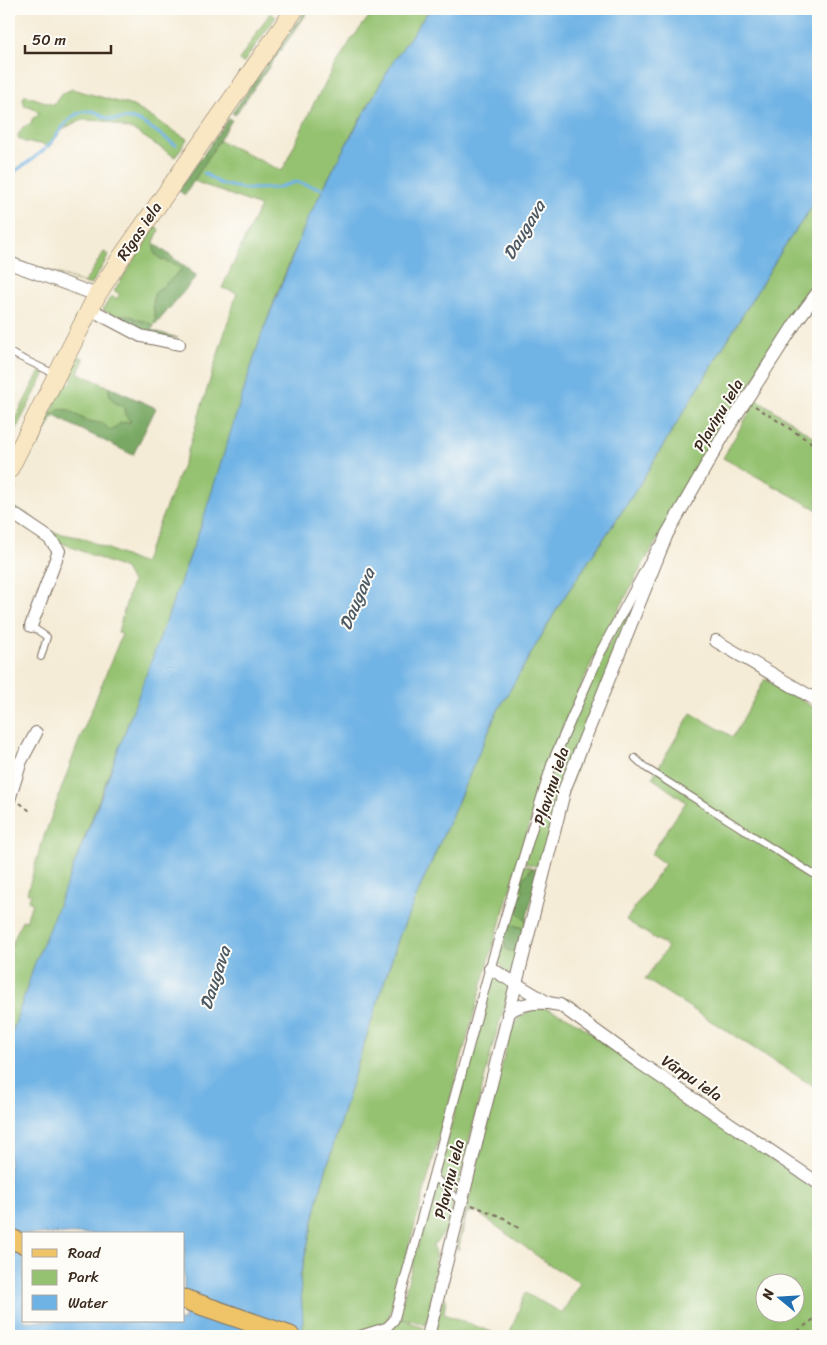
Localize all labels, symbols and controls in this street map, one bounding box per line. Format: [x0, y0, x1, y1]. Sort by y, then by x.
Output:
scale bar [25, 22, 111, 54]
text: 50 m [32, 27, 67, 53]
water label: Daugava [494, 192, 555, 266]
street label: Rīgas iela [108, 195, 170, 267]
street label: Pļaviņu iela [685, 373, 751, 457]
water label: Daugava [330, 561, 385, 635]
street label: Pļaviņu iela [525, 743, 577, 829]
water label: Daugava [190, 940, 241, 1014]
street label: Vārpu iela [655, 1047, 729, 1109]
street label: Pļaviņu iela [425, 1136, 473, 1222]
legend [22, 1232, 185, 1322]
text: Road [68, 1240, 101, 1266]
text: Park [68, 1264, 99, 1290]
north arrow [754, 1272, 804, 1322]
text: N [754, 1285, 782, 1304]
text: Water [68, 1290, 108, 1316]

